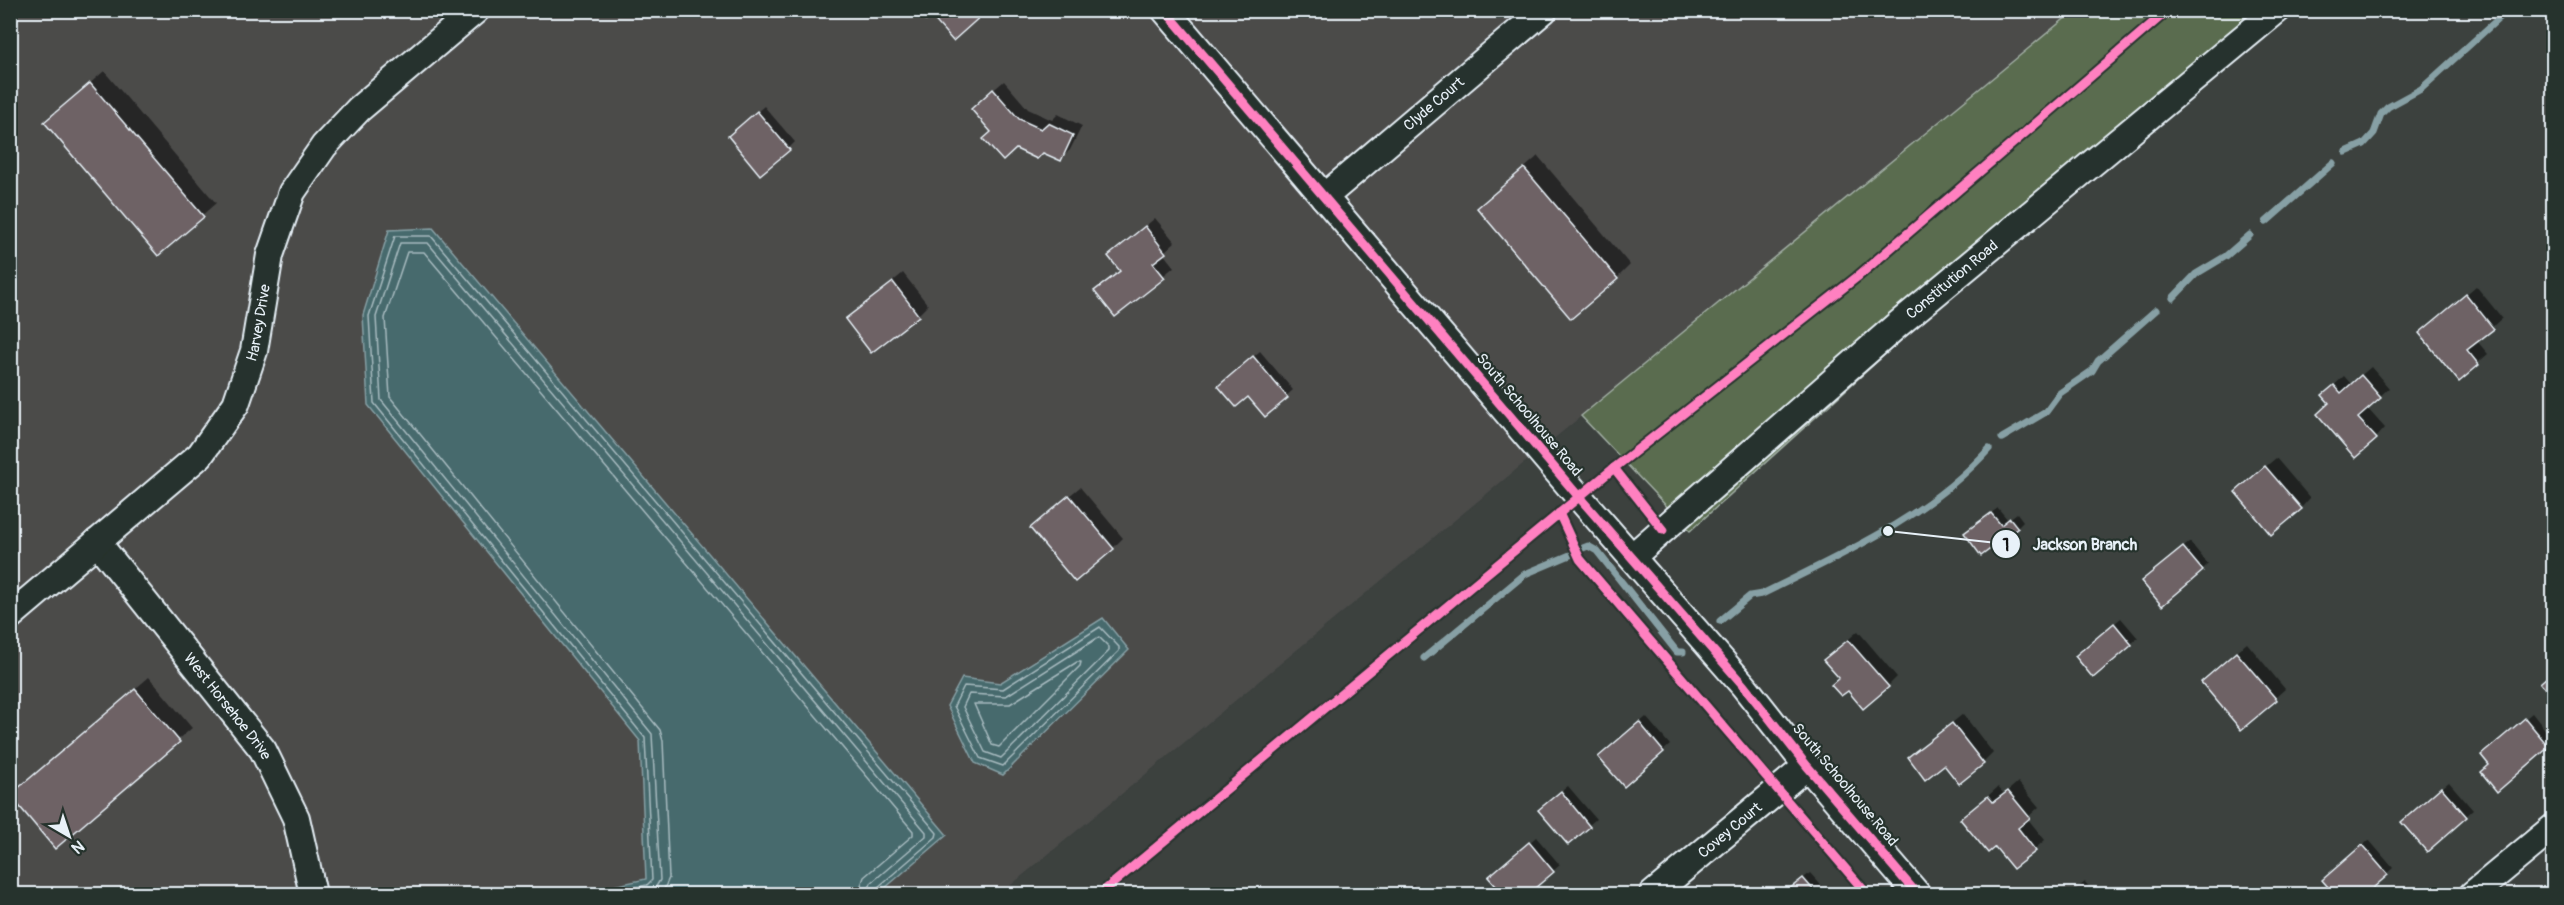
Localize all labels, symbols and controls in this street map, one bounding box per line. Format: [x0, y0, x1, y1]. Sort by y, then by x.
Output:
street label: Clyde Court [1399, 72, 1469, 135]
street label: Constitution Road [1902, 236, 2002, 323]
street label: Harvey Drive [242, 282, 275, 364]
street label: South Schoolhouse Road [1472, 350, 1586, 480]
callout: Jackson Branch [1991, 527, 2150, 561]
text: 1 [2002, 534, 2010, 557]
text: Jackson Branch [2033, 535, 2138, 555]
street label: West Horsehoe Drive [180, 649, 276, 763]
street label: South Schoolhouse Road [1788, 720, 1902, 850]
street label: Covey Court [1694, 797, 1766, 862]
north arrow [39, 806, 99, 866]
text: N [67, 836, 88, 858]

